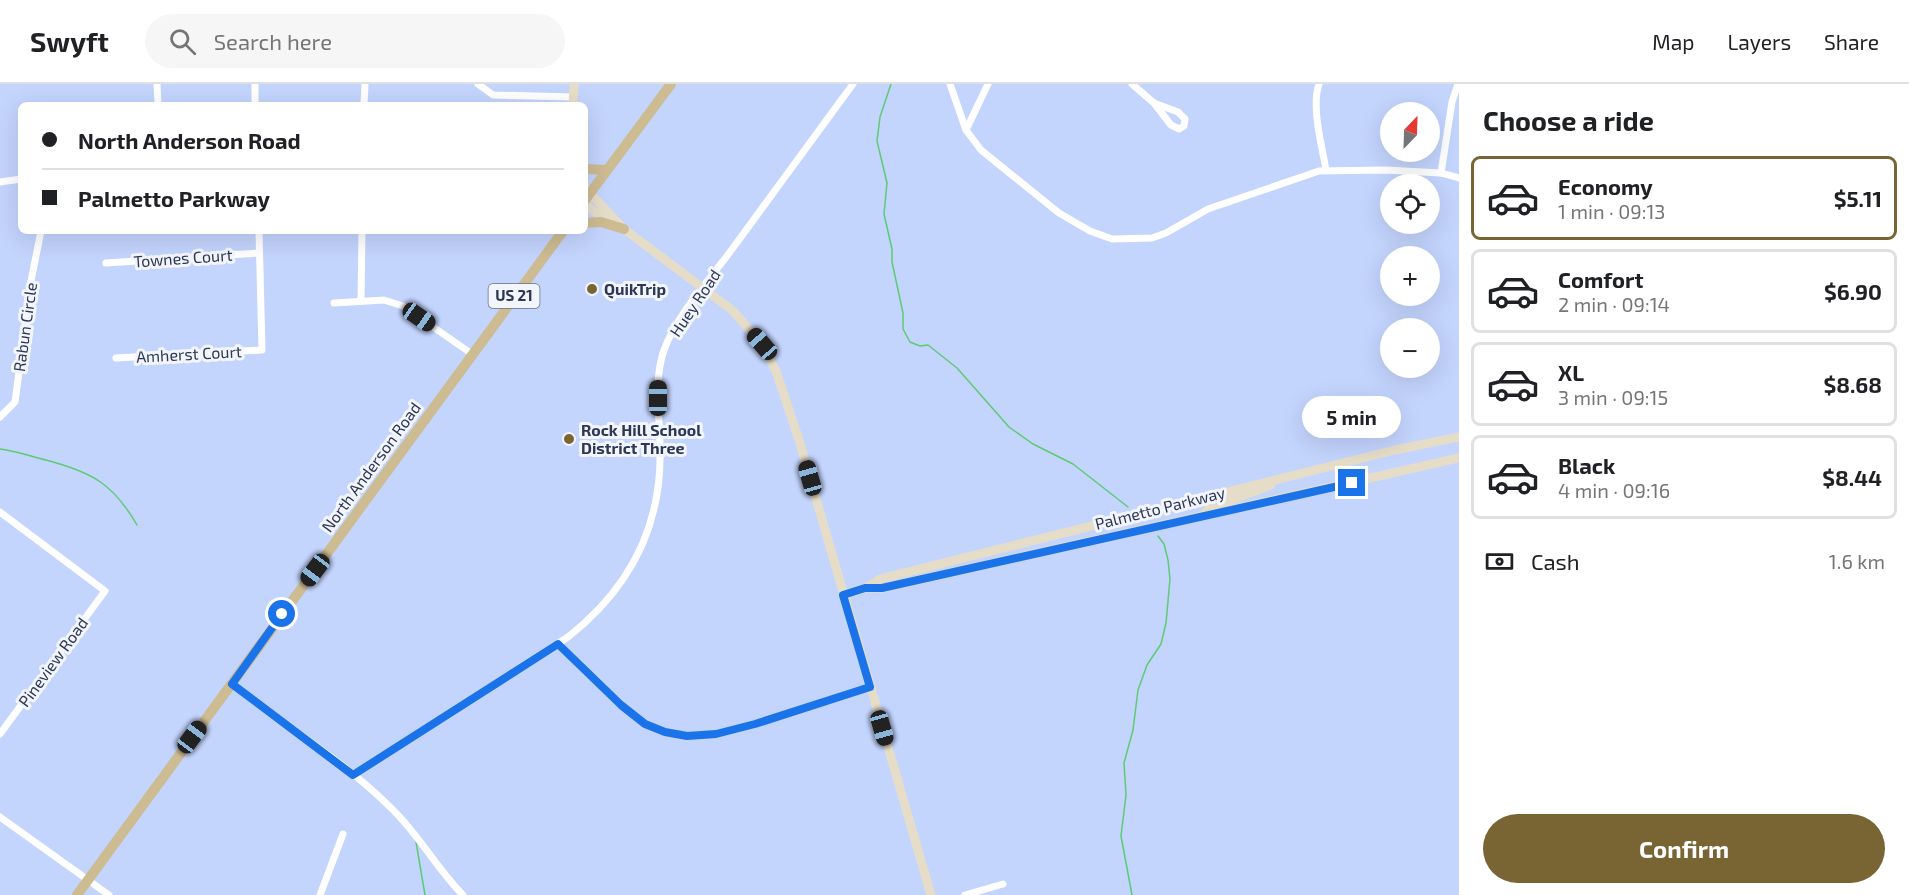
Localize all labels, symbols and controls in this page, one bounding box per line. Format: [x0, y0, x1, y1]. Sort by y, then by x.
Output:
search box [145, 14, 565, 68]
text: Swyft [30, 24, 109, 58]
icon: search [166, 25, 199, 58]
text: Search here [214, 28, 332, 54]
text: Map [1652, 29, 1694, 54]
text: Layers [1727, 29, 1791, 54]
text: Share [1824, 29, 1879, 54]
north arrow [1380, 102, 1440, 162]
map controls [1380, 102, 1440, 378]
text: Choose a ride [1483, 104, 1654, 136]
text: North Anderson Road [78, 127, 301, 153]
icon: car [1486, 171, 1540, 225]
text: Economy [1558, 173, 1653, 199]
button: locate [1380, 174, 1440, 234]
text: Palmetto Parkway [78, 185, 270, 211]
text: $5.11 [1834, 185, 1882, 211]
text: 1 min · 09:13 [1558, 199, 1665, 223]
street label: Townes Court [133, 245, 233, 270]
button: + [1380, 246, 1440, 306]
icon: car [1486, 264, 1540, 318]
street label: Huey Road [665, 266, 724, 340]
text: Comfort [1558, 266, 1643, 292]
text: $6.90 [1824, 278, 1882, 304]
place label: QuikTrip [604, 279, 666, 299]
street label: Rabun Circle [9, 281, 40, 373]
marker: QuikTrip [585, 282, 599, 296]
road number: US 21 [488, 284, 540, 308]
text: 2 min · 09:14 [1558, 292, 1670, 316]
car [399, 299, 439, 335]
button: − [1380, 318, 1440, 378]
car [743, 325, 781, 363]
street label: Amherst Court [136, 341, 242, 366]
icon: car [1486, 357, 1540, 411]
text: XL [1558, 359, 1584, 385]
text: $8.68 [1823, 371, 1882, 397]
car [649, 380, 667, 416]
text: 3 min · 09:15 [1558, 385, 1668, 409]
callout: 5 min [1302, 396, 1402, 438]
street label: North Anderson Road [317, 398, 424, 535]
text: 5 min [1326, 405, 1377, 429]
place label: Rock Hill School District Three [581, 420, 702, 457]
marker: Rock Hill School District Three [562, 432, 576, 446]
icon: car [1486, 450, 1540, 504]
text: Black [1558, 452, 1615, 478]
car [796, 458, 824, 498]
text: $8.44 [1822, 464, 1882, 490]
route end [1338, 469, 1365, 496]
text: 4 min · 09:16 [1558, 478, 1670, 502]
street label: Palmetto Parkway [1093, 482, 1227, 533]
icon: cash [1483, 545, 1516, 578]
text: Cash [1531, 548, 1580, 574]
text: 1.6 km [1829, 549, 1885, 573]
car [297, 550, 333, 590]
route start [268, 600, 295, 627]
street label: Pineview Road [14, 613, 91, 710]
car [868, 708, 896, 748]
car [174, 717, 210, 757]
button: Confirm [1483, 814, 1885, 883]

